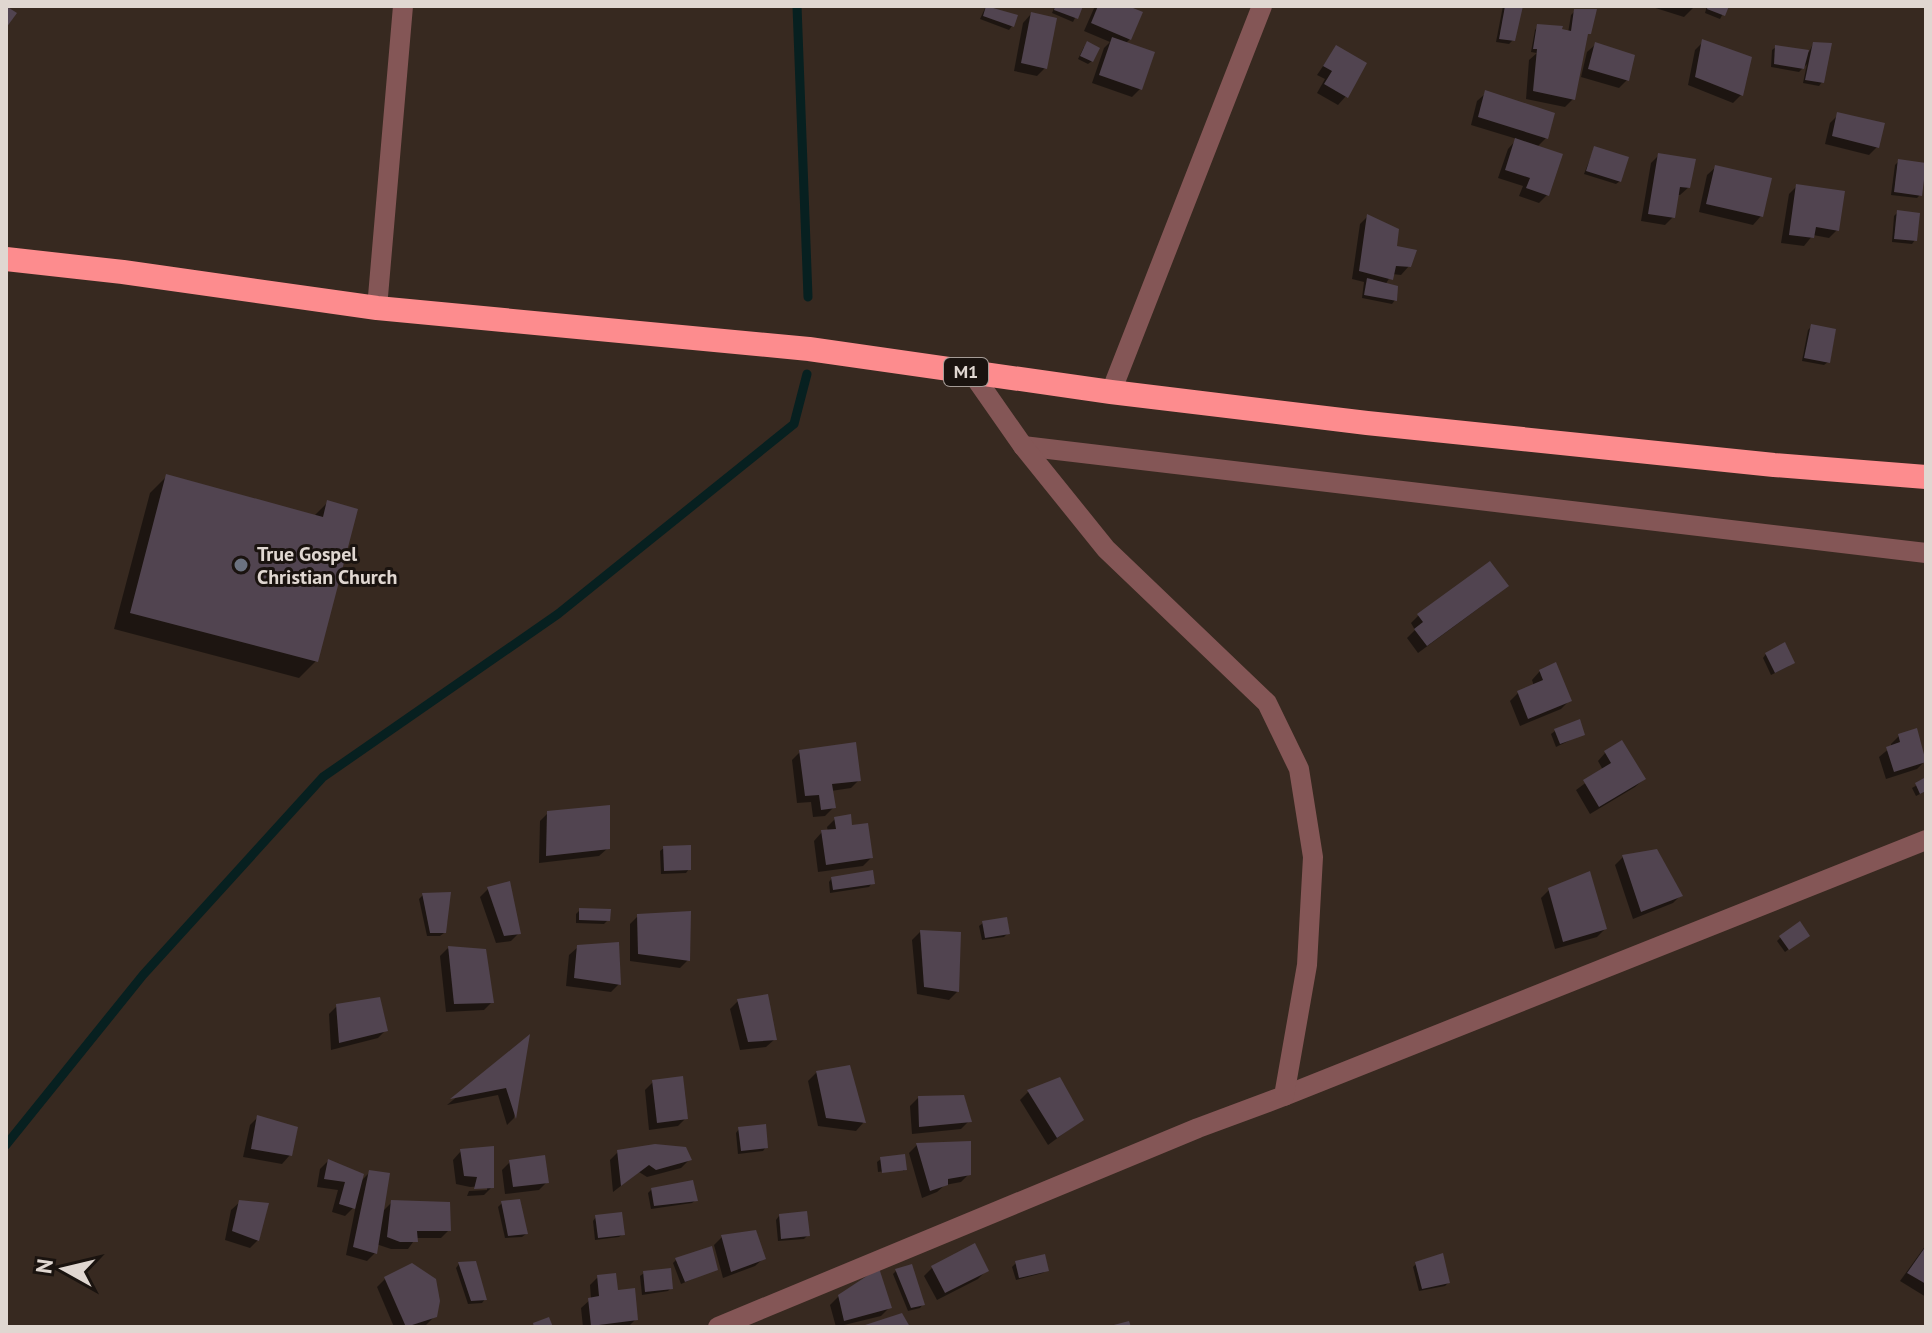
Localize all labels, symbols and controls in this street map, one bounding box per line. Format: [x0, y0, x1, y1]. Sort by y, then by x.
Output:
road number: M1 [944, 358, 988, 386]
place label: True Gospel Christian Church [257, 541, 397, 590]
marker: True Gospel Christian Church [232, 556, 250, 574]
north arrow [24, 1229, 104, 1309]
text: N [29, 1257, 59, 1275]

